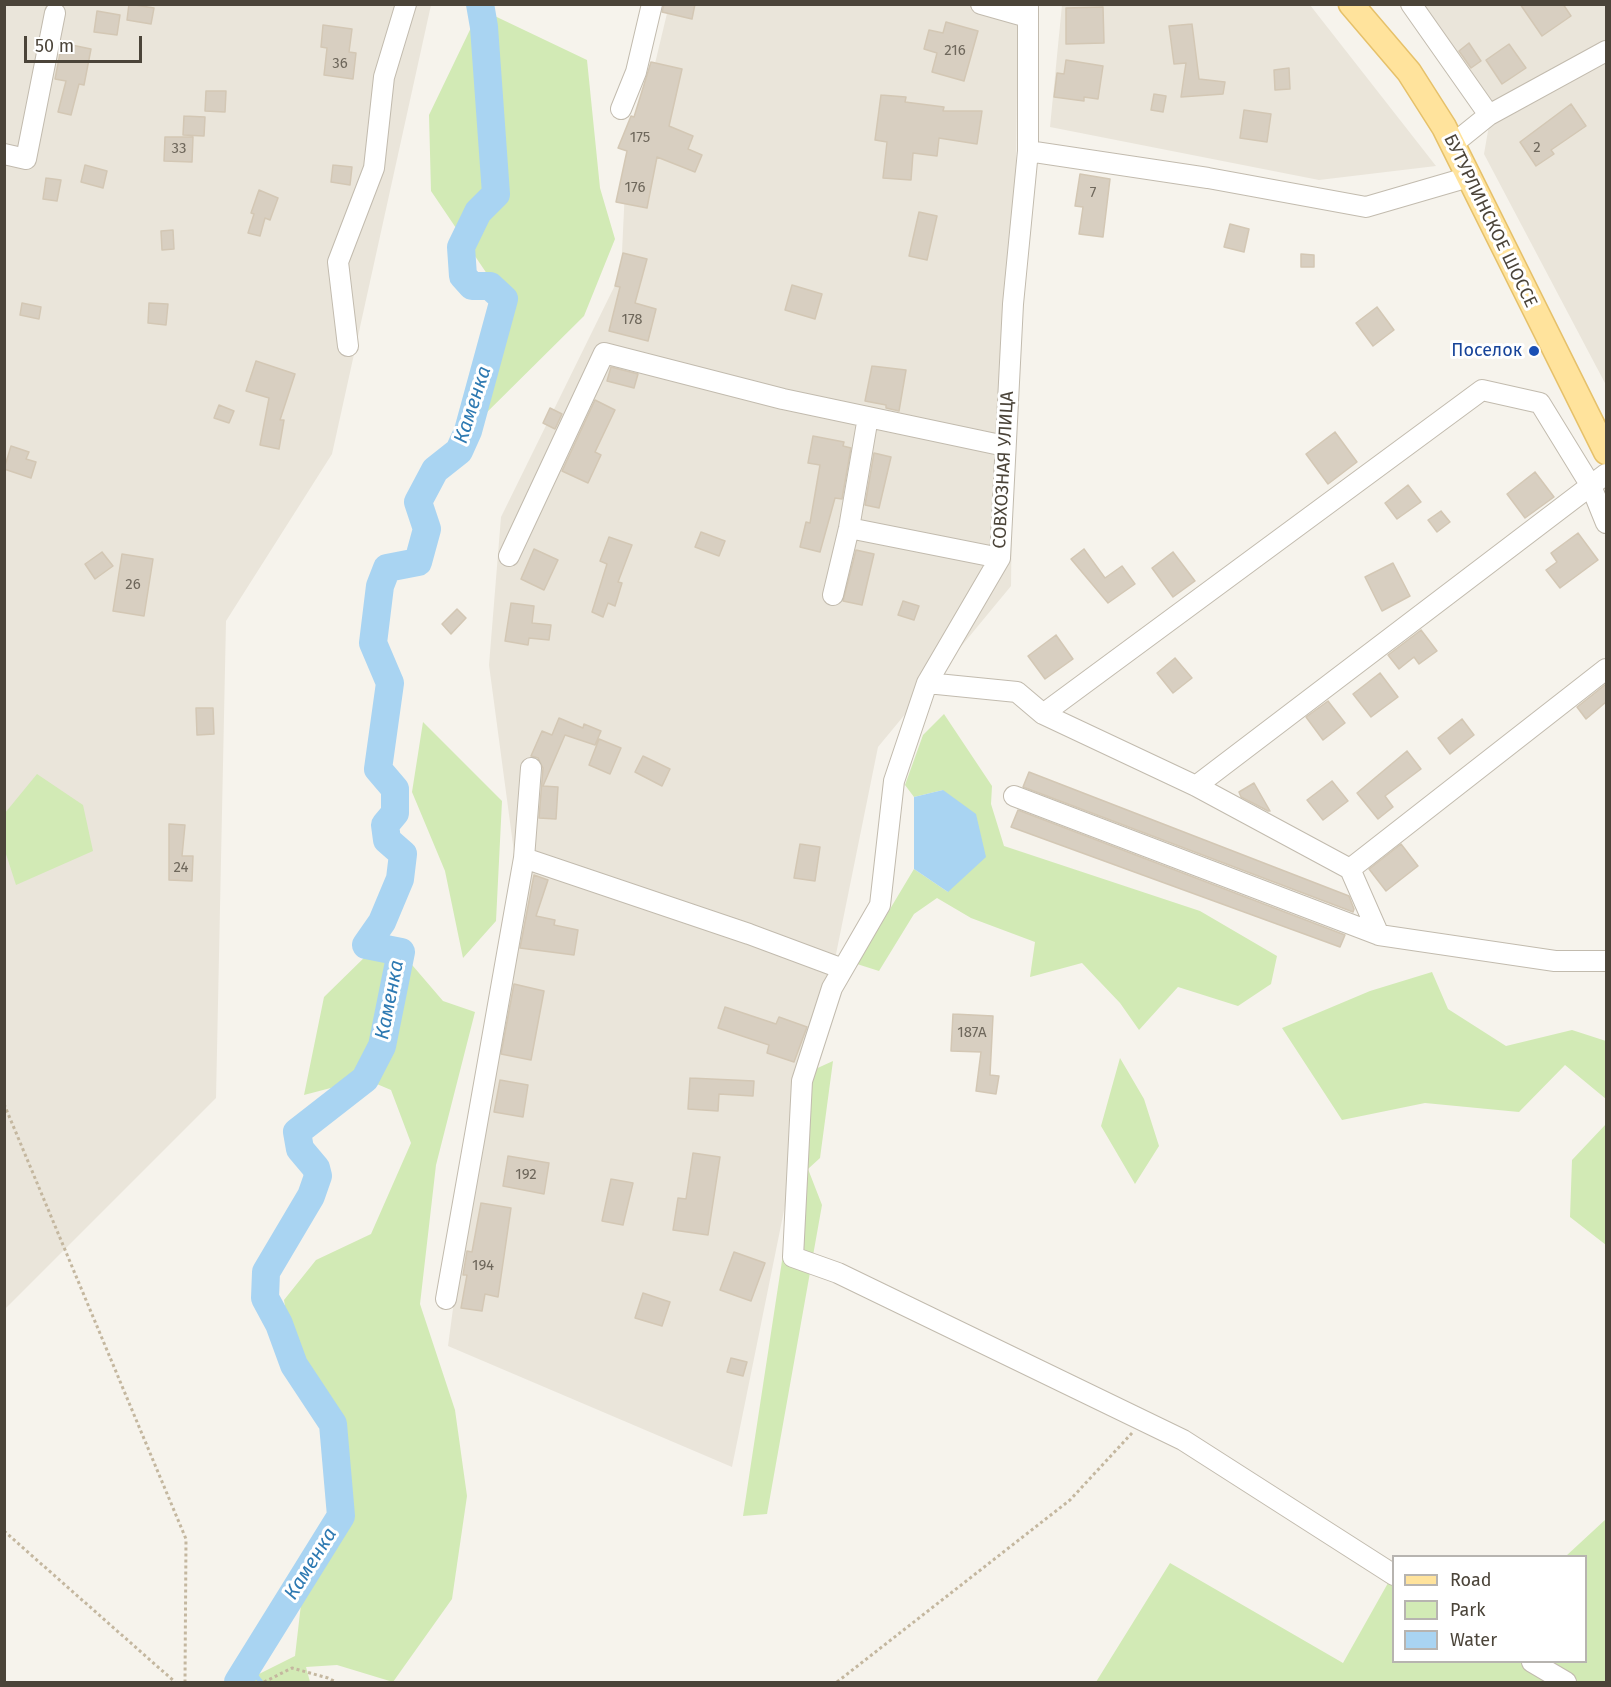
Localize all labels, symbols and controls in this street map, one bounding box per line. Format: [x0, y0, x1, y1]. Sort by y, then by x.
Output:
scale bar [27, 24, 146, 62]
text: 50 m [35, 35, 74, 57]
house number: 216 [944, 42, 966, 60]
house number: 36 [332, 55, 348, 73]
house number: 175 [630, 129, 650, 147]
street label: БУТУРЛИНСКОЕ ШОССЕ [1439, 131, 1541, 311]
house number: 2 [1533, 139, 1541, 157]
house number: 33 [172, 140, 186, 158]
house number: 176 [625, 179, 645, 197]
house number: 7 [1090, 184, 1096, 202]
house number: 178 [621, 311, 643, 329]
place label: Поселок [1451, 340, 1522, 362]
marker: Поселок [1527, 344, 1541, 358]
water label: Каменка [449, 363, 497, 447]
street label: СОВХОЗНАЯ УЛИЦА [989, 391, 1019, 549]
house number: 26 [125, 576, 141, 594]
house number: 24 [174, 859, 188, 877]
water label: Каменка [371, 958, 409, 1042]
house number: 187А [957, 1024, 987, 1042]
house number: 192 [515, 1166, 537, 1184]
house number: 194 [472, 1257, 494, 1275]
water label: Каменка [280, 1524, 342, 1604]
legend [1392, 1555, 1587, 1663]
text: Road [1450, 1569, 1492, 1591]
text: Park [1450, 1599, 1485, 1621]
text: Water [1450, 1629, 1497, 1651]

